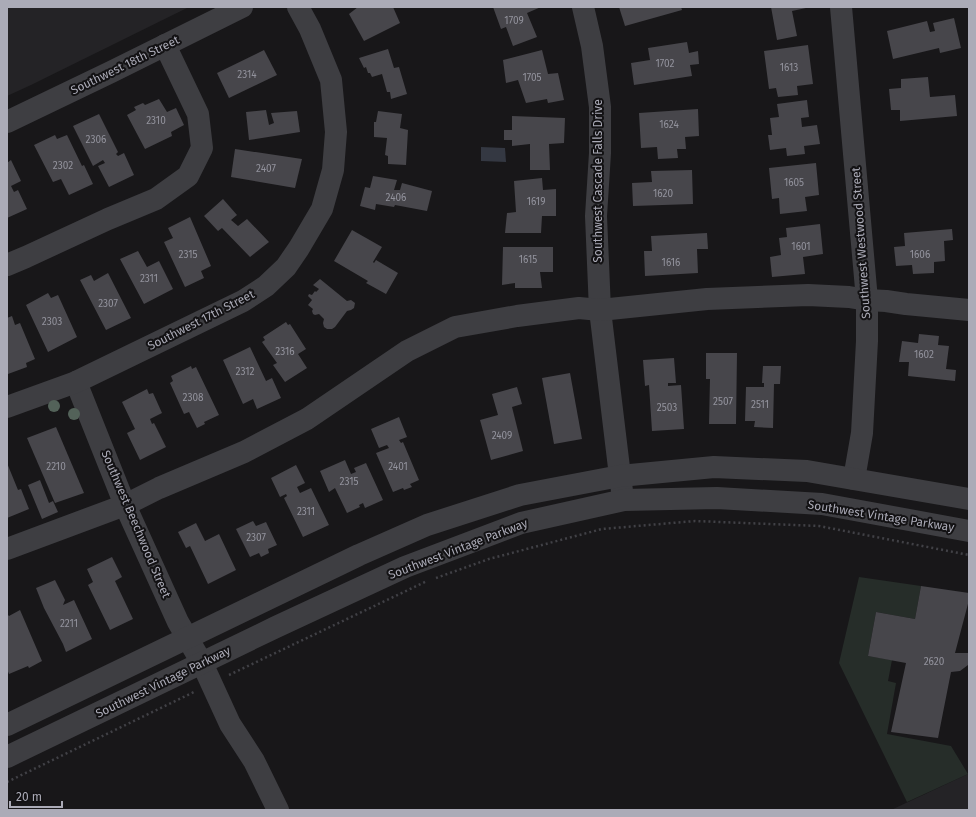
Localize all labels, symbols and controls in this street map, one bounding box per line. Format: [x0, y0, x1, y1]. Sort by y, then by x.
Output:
house number: 1709 [504, 15, 524, 27]
street label: Southwest 18th Street [68, 32, 182, 97]
house number: 1702 [655, 58, 675, 70]
house number: 1613 [780, 62, 798, 74]
house number: 2314 [237, 69, 257, 81]
house number: 1705 [522, 72, 542, 84]
street label: Southwest Cascade Falls Drive [591, 99, 605, 263]
house number: 2310 [146, 115, 166, 127]
house number: 1624 [659, 119, 679, 131]
house number: 2306 [86, 134, 106, 146]
house number: 2302 [53, 160, 73, 172]
house number: 2407 [256, 163, 276, 175]
street label: Southwest Westwood Street [849, 166, 873, 319]
house number: 1605 [784, 177, 804, 189]
house number: 1620 [653, 188, 673, 200]
house number: 2406 [386, 192, 406, 204]
house number: 1619 [527, 196, 545, 208]
house number: 1601 [791, 241, 811, 253]
house number: 2315 [179, 249, 197, 261]
house number: 1606 [910, 249, 930, 261]
house number: 1615 [519, 254, 537, 266]
house number: 1616 [662, 257, 680, 269]
house number: 2311 [140, 273, 158, 285]
street label: Southwest 17th Street [145, 287, 257, 353]
house number: 2307 [98, 298, 118, 310]
house number: 2303 [42, 316, 62, 328]
house number: 2316 [275, 346, 295, 358]
house number: 1602 [914, 349, 934, 361]
house number: 2312 [236, 366, 255, 378]
house number: 2308 [183, 392, 204, 404]
house number: 2507 [713, 396, 733, 408]
house number: 2511 [751, 399, 769, 411]
house number: 2503 [657, 402, 677, 414]
house number: 2409 [492, 430, 512, 442]
street label: Southwest Beechwood Street [99, 448, 174, 600]
house number: 2210 [46, 461, 66, 473]
house number: 2401 [388, 461, 408, 473]
house number: 2315 [340, 476, 358, 488]
street label: Southwest Vintage Parkway [807, 498, 955, 535]
house number: 2311 [297, 506, 315, 518]
street label: Southwest Vintage Parkway [386, 516, 530, 582]
house number: 2307 [246, 532, 266, 544]
house number: 2211 [60, 618, 78, 630]
street label: Southwest Vintage Parkway [93, 643, 233, 721]
house number: 2620 [924, 656, 945, 668]
scale bar [10, 783, 62, 809]
text: 20 m [16, 790, 42, 804]

